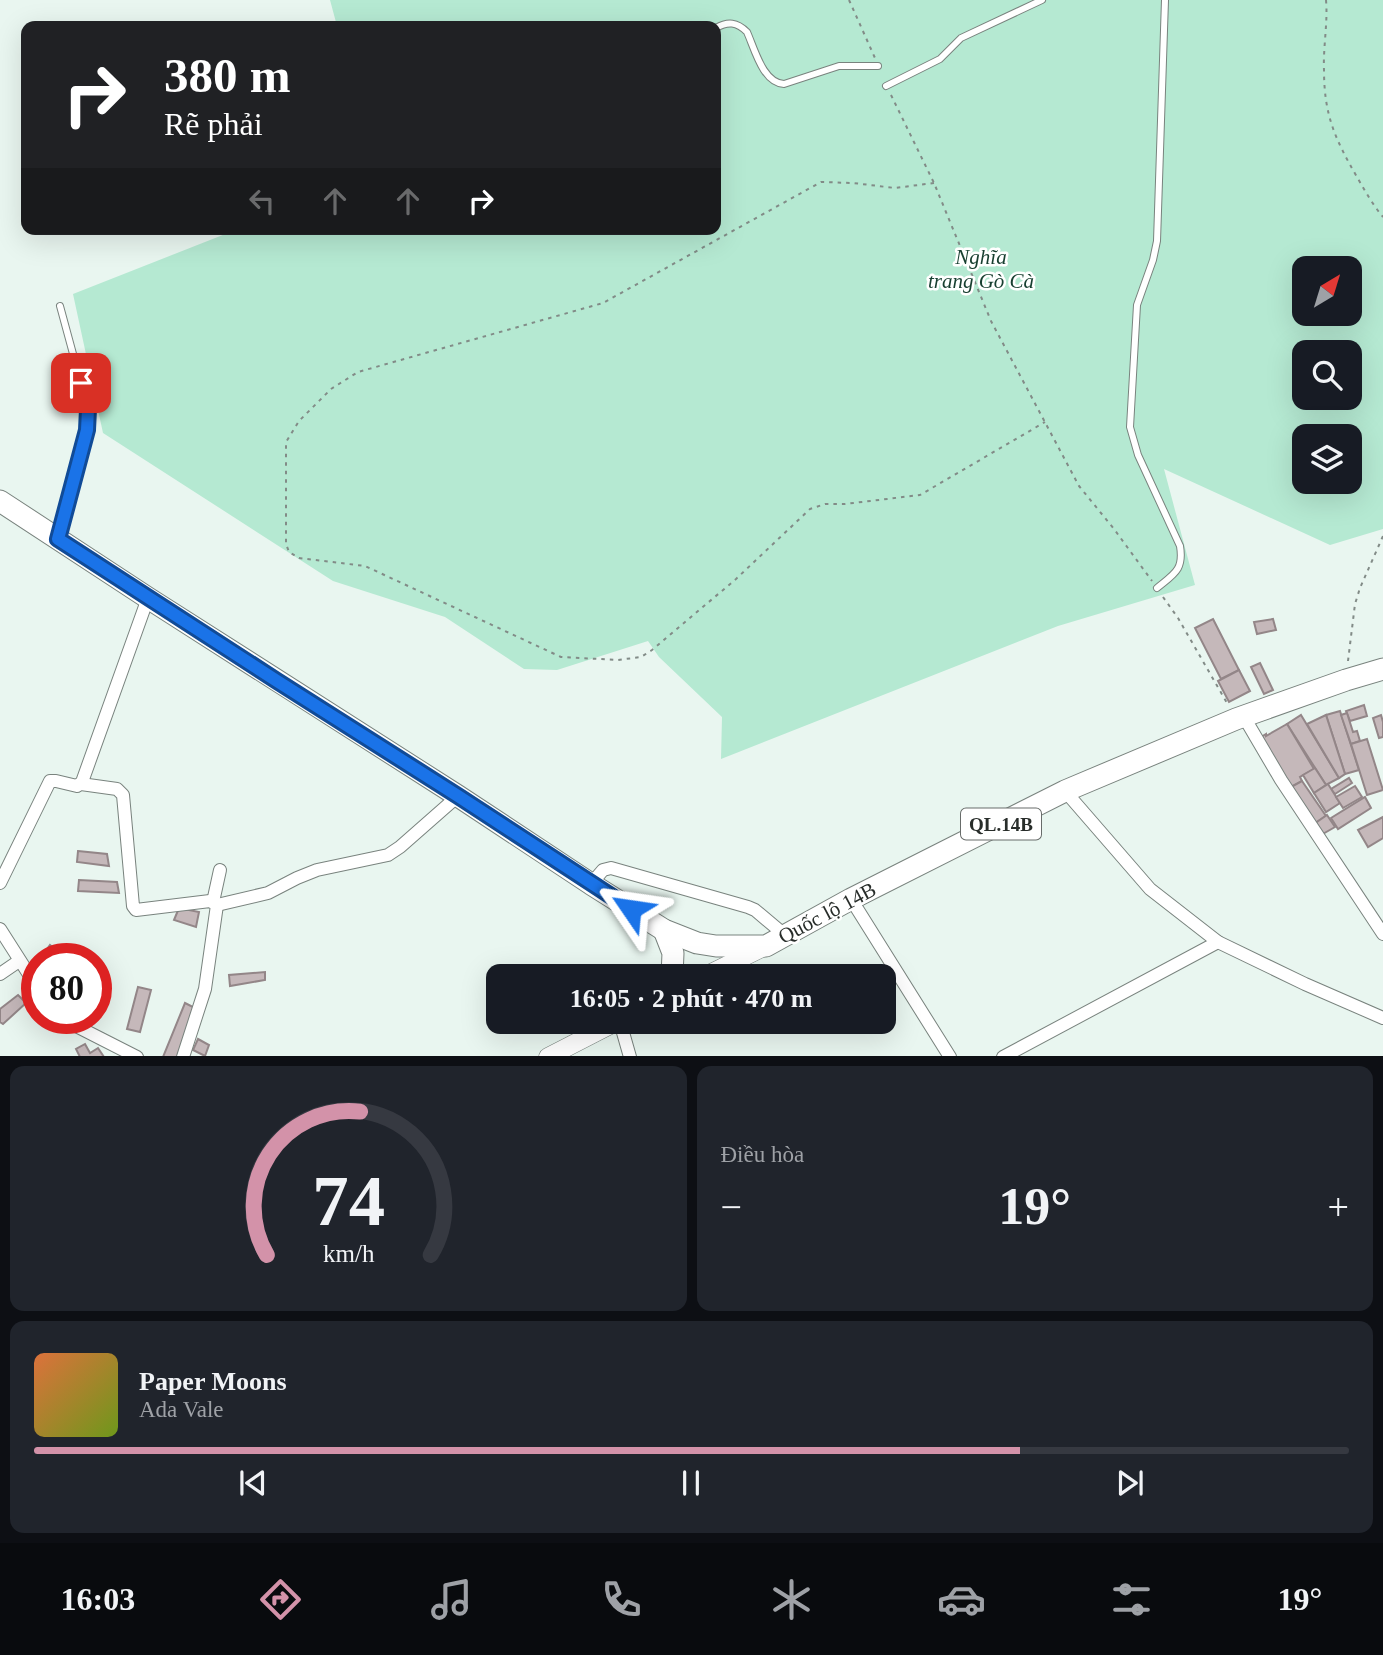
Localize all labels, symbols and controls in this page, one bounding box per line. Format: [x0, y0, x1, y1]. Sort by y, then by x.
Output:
text: 380 m [164, 48, 291, 103]
icon: right [49, 49, 140, 140]
text: Rẽ phải [164, 106, 263, 142]
icon: left [243, 182, 281, 220]
icon: ahead [316, 182, 354, 220]
icon: ahead [389, 182, 427, 220]
icon: right [462, 182, 500, 220]
park label: Nghĩa trang Gò Cà [928, 245, 1034, 293]
north arrow [1292, 256, 1362, 326]
map controls [1292, 256, 1362, 494]
button: search [1292, 340, 1362, 410]
pin [51, 353, 111, 413]
icon: arrive [62, 364, 100, 402]
button: layers [1292, 424, 1362, 494]
road number: QL.14B [961, 808, 1041, 839]
position arrow [594, 872, 668, 946]
street label: Quốc lộ 14B [774, 877, 880, 949]
speed limit sign: 80 [21, 943, 112, 1034]
text: 16:05 · 2 phút · 470 m [570, 984, 812, 1013]
text: Điều hòa [721, 1142, 804, 1167]
text: 74 [312, 1160, 385, 1241]
text: 19° [998, 1178, 1071, 1235]
text: − [721, 1186, 742, 1228]
text: + [1328, 1186, 1349, 1228]
text: km/h [323, 1239, 374, 1266]
text: Paper Moons [139, 1367, 287, 1396]
text: Ada Vale [139, 1397, 224, 1422]
icon: previous [234, 1464, 272, 1502]
icon: pause [672, 1464, 710, 1502]
icon: next [1111, 1464, 1149, 1502]
icon: directions [256, 1575, 305, 1624]
icon: music [427, 1575, 476, 1624]
icon: phone [597, 1575, 646, 1624]
icon: climate [767, 1575, 816, 1624]
icon: car [937, 1575, 986, 1624]
icon: filters [1107, 1575, 1156, 1624]
text: 16:03 [61, 1581, 135, 1617]
text: 19° [1278, 1581, 1322, 1617]

